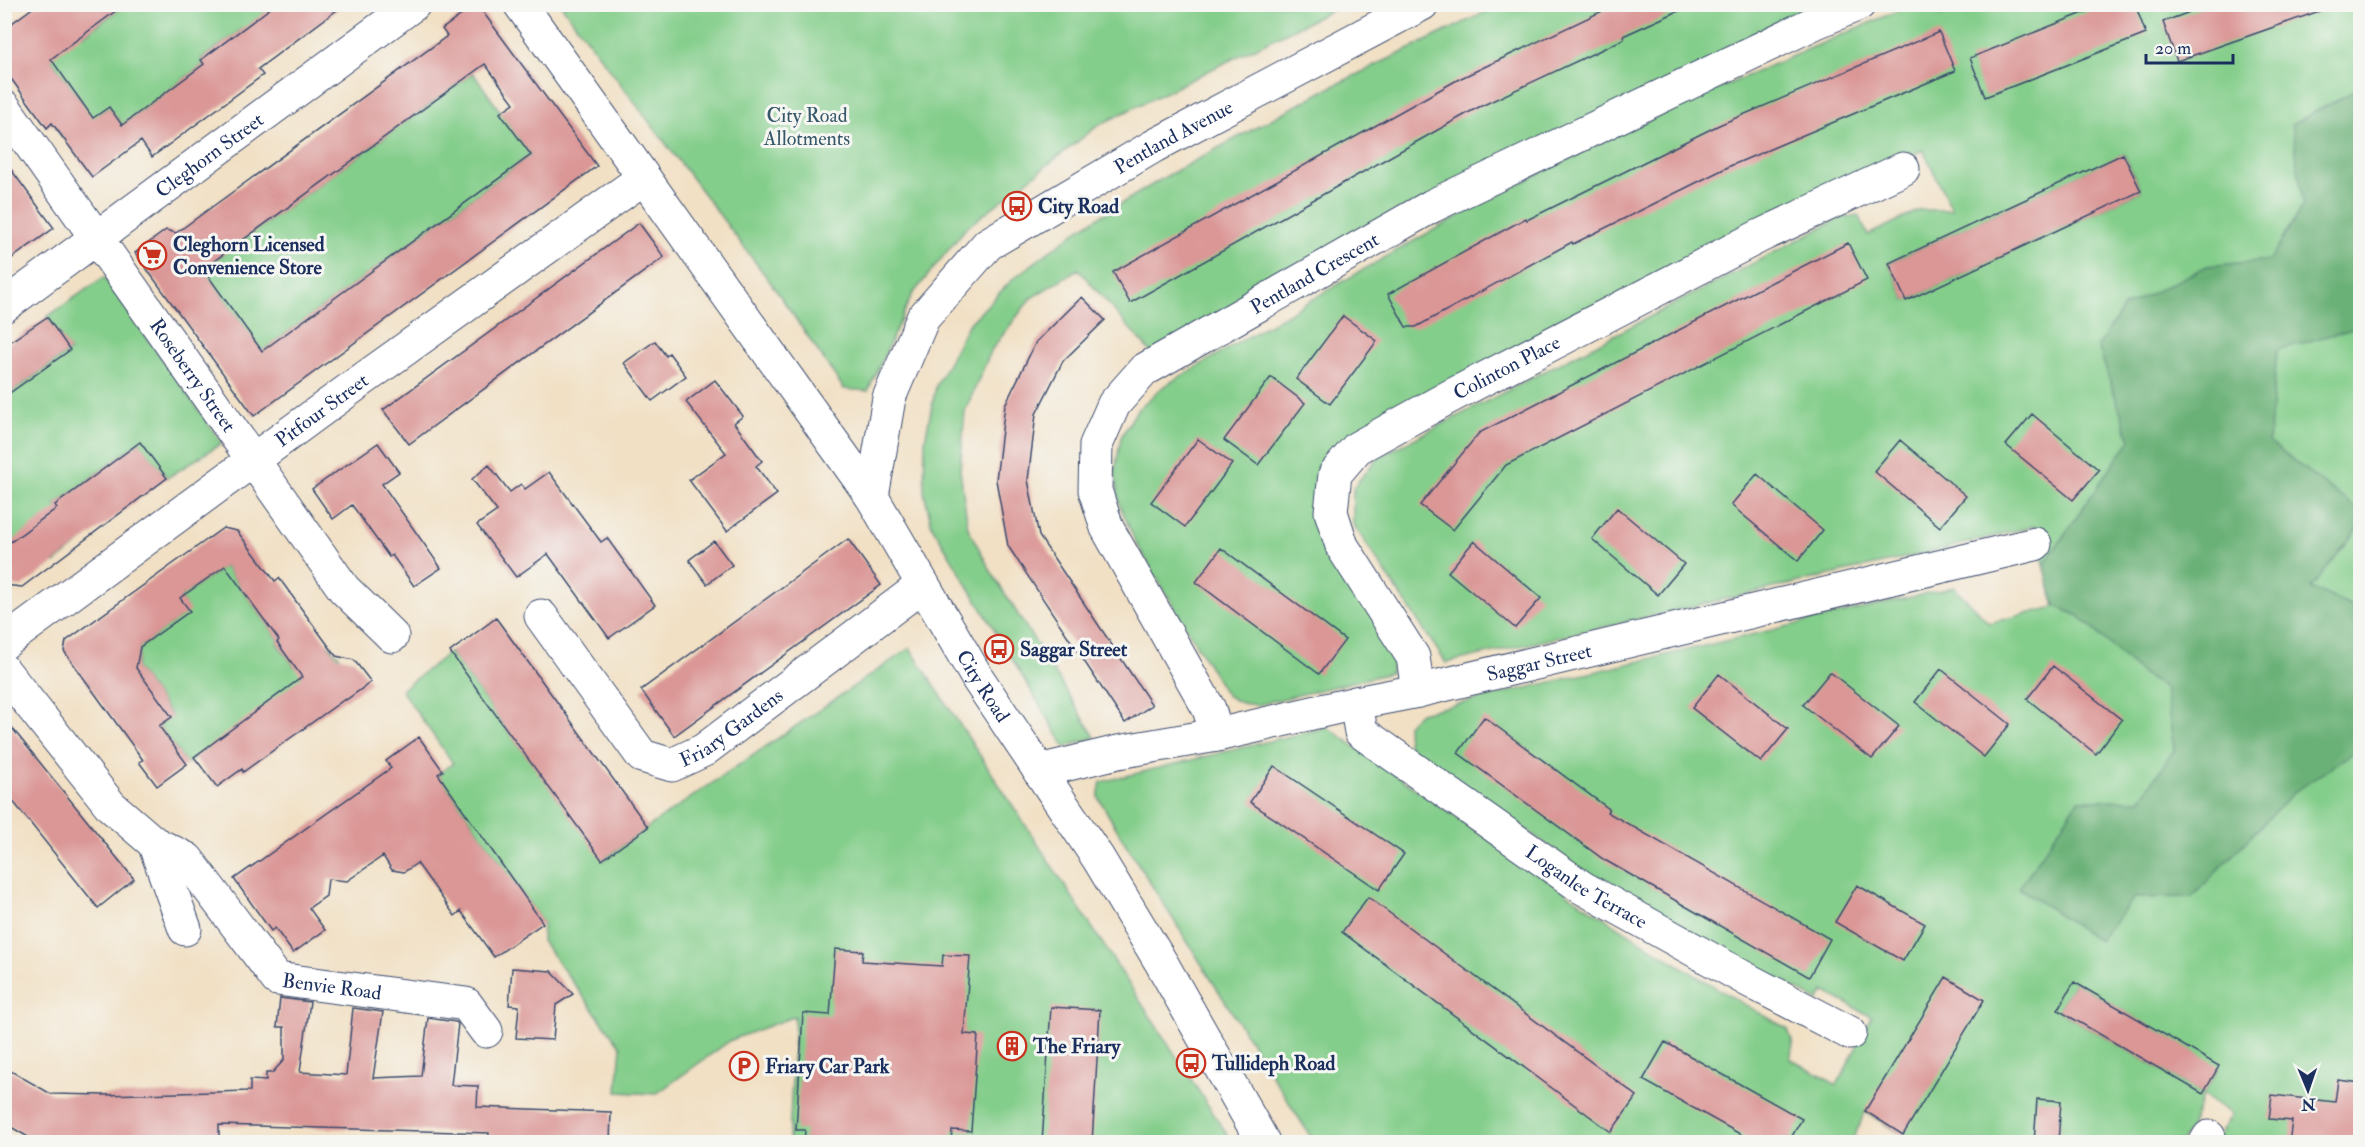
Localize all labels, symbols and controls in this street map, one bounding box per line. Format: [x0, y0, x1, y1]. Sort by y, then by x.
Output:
scale bar [2146, 27, 2233, 65]
text: 20 m [2155, 37, 2191, 60]
street label: Pentland Avenue [1110, 95, 1237, 180]
park label: City Road Allotments [763, 103, 850, 151]
street label: Cleghorn Street [151, 107, 269, 203]
bus stop icon: City Road [1001, 190, 1033, 222]
place label: City Road [1038, 194, 1119, 220]
street label: Pentland Crescent [1246, 227, 1384, 320]
place label: Cleghorn Licensed Convenience Store [173, 232, 325, 280]
supermarket icon: Cleghorn Licensed Convenience Store [136, 239, 168, 271]
street label: Roseberry Street [144, 314, 242, 437]
street label: Colinton Place [1449, 330, 1564, 406]
street label: Pitfour Street [270, 367, 374, 453]
bus stop icon: Saggar Street [983, 633, 1015, 665]
place label: Saggar Street [1020, 637, 1128, 663]
street label: Saggar Street [1484, 638, 1595, 687]
street label: City Road [951, 645, 1015, 727]
street label: Friary Gardens [675, 683, 788, 773]
street label: Loganlee Terrace [1521, 840, 1651, 934]
street label: Benvie Road [281, 968, 383, 1006]
building icon: The Friary [996, 1030, 1028, 1062]
place label: The Friary [1032, 1034, 1121, 1060]
bus stop icon: Tullideph Road [1175, 1047, 1207, 1079]
parking icon: Friary Car Park [728, 1050, 760, 1082]
place label: Tullideph Road [1211, 1051, 1335, 1077]
place label: Friary Car Park [765, 1054, 890, 1080]
north arrow [2278, 1060, 2338, 1120]
text: N [2300, 1094, 2317, 1114]

